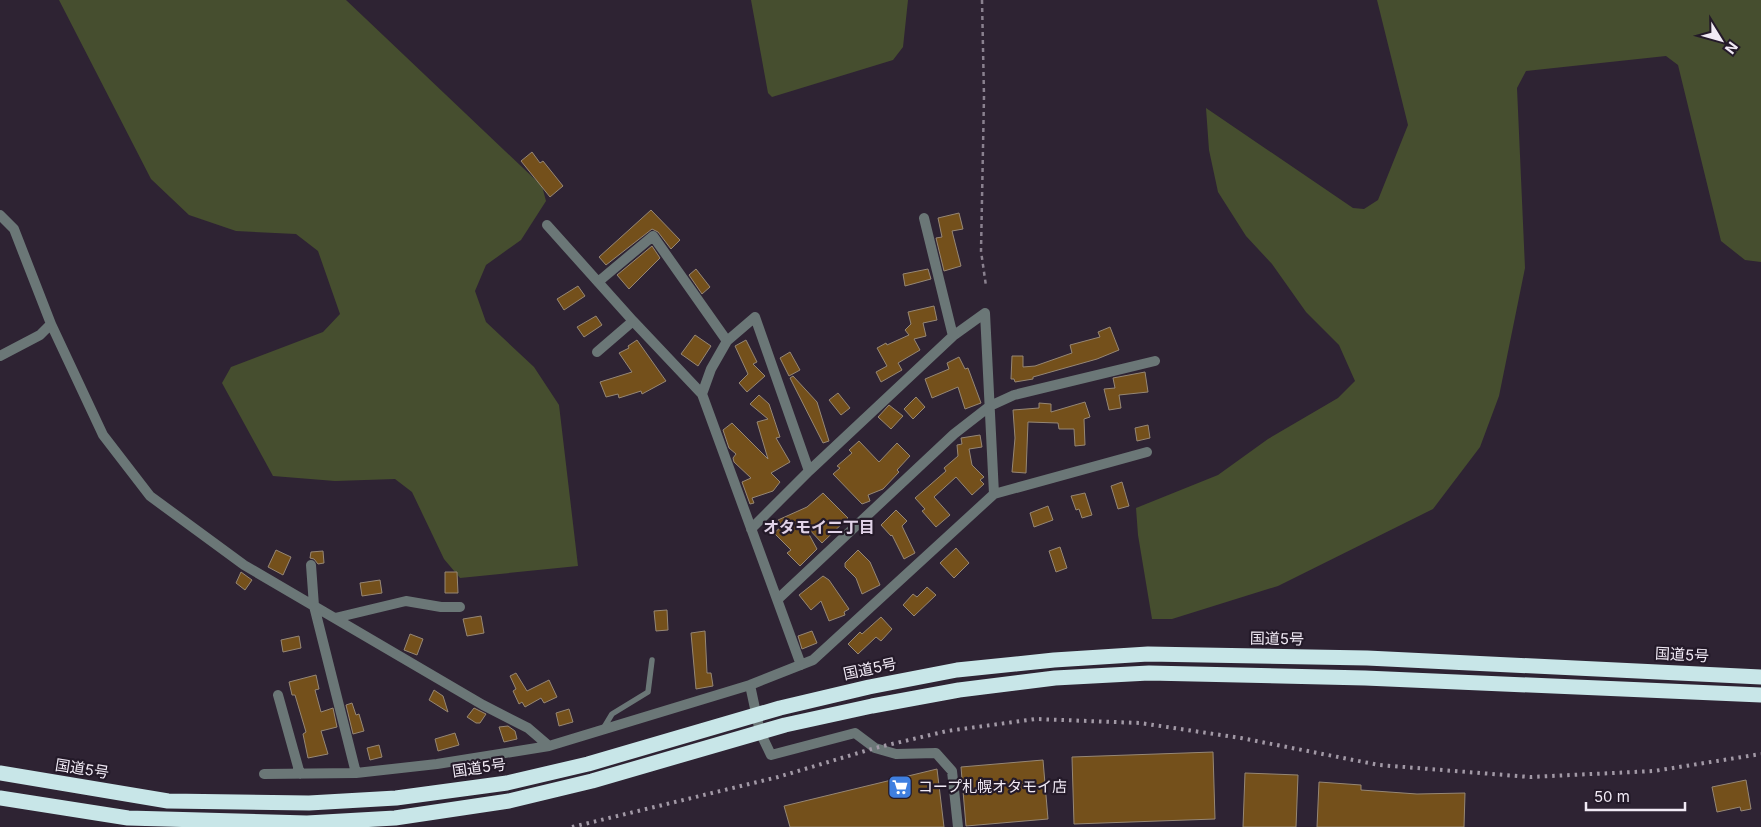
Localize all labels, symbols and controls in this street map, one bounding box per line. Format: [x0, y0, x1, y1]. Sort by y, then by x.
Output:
north arrow [1696, 15, 1746, 65]
text: N [1722, 39, 1742, 58]
district label: オタモイ二丁目 [763, 517, 875, 537]
street label: 国道5号 [1250, 629, 1304, 648]
street label: 国道5号 [1655, 644, 1710, 665]
street label: 国道5号 [841, 654, 898, 683]
street label: 国道5号 [451, 754, 507, 781]
street label: 国道5号 [54, 755, 110, 782]
supermarket icon: コープ札幌オタモイ店 [887, 774, 913, 800]
place label: コープ札幌オタモイ店 [918, 777, 1067, 796]
scale bar [1586, 780, 1685, 812]
text: 50 m [1594, 787, 1630, 806]

